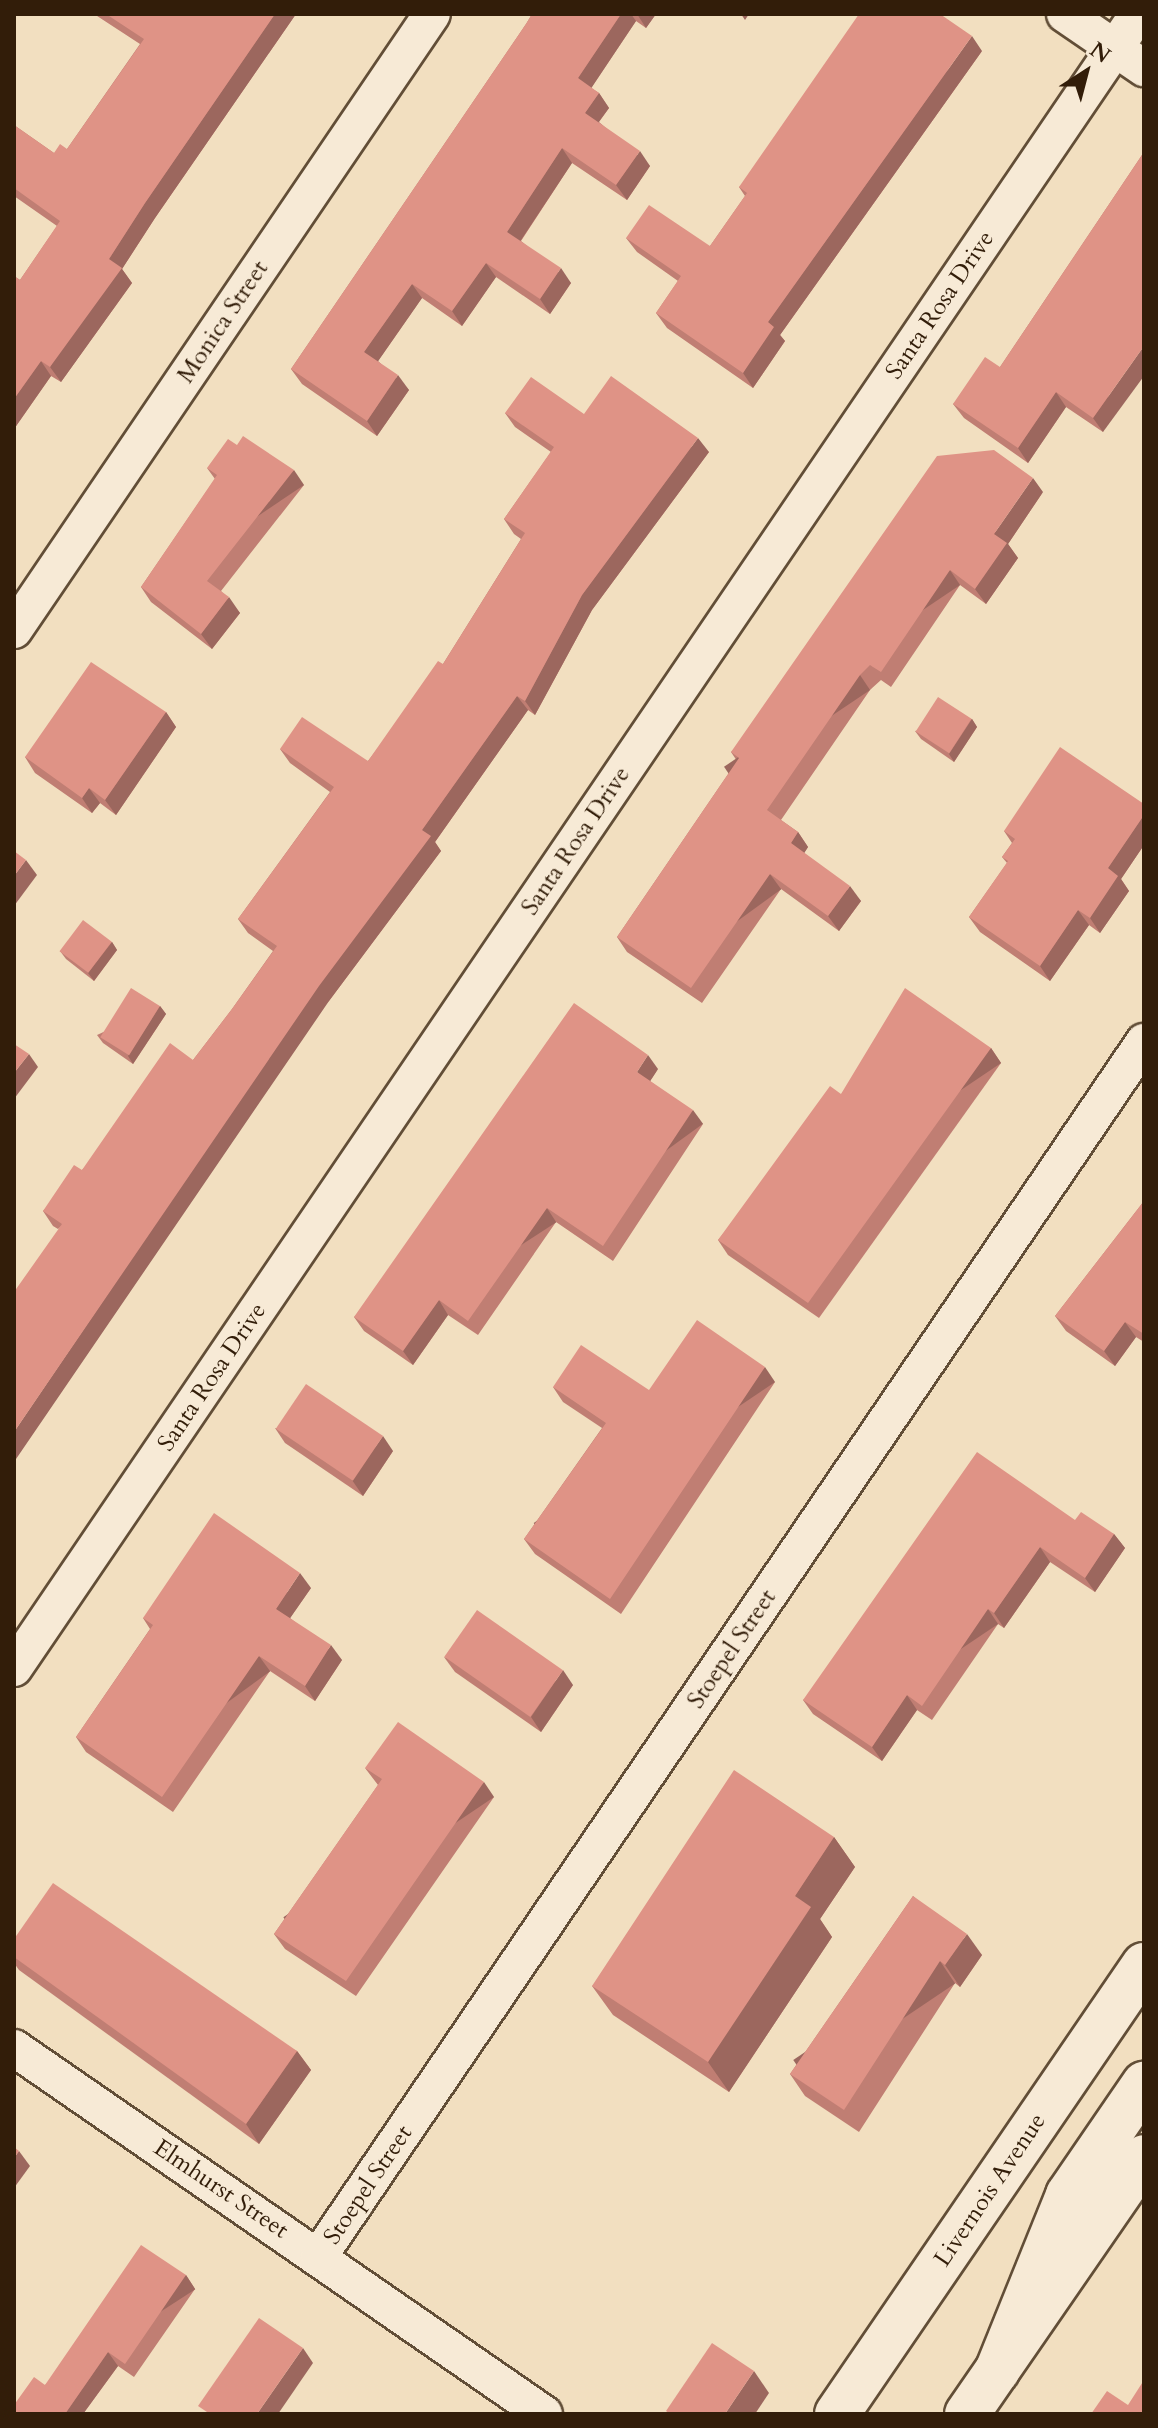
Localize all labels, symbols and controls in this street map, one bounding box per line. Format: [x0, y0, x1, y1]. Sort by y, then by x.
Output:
north arrow [1046, 32, 1126, 112]
text: N [1084, 35, 1117, 70]
street label: Santa Rosa Drive [880, 225, 1000, 385]
street label: Monica Street [172, 255, 274, 389]
street label: Santa Rosa Drive [516, 761, 636, 921]
street label: Santa Rosa Drive [152, 1297, 272, 1457]
street label: Stoepel Street [682, 1584, 782, 1714]
street label: Livernois Avenue [928, 2108, 1052, 2272]
street label: Stoepel Street [318, 2120, 418, 2250]
street label: Elmhurst Street [148, 2133, 294, 2245]

